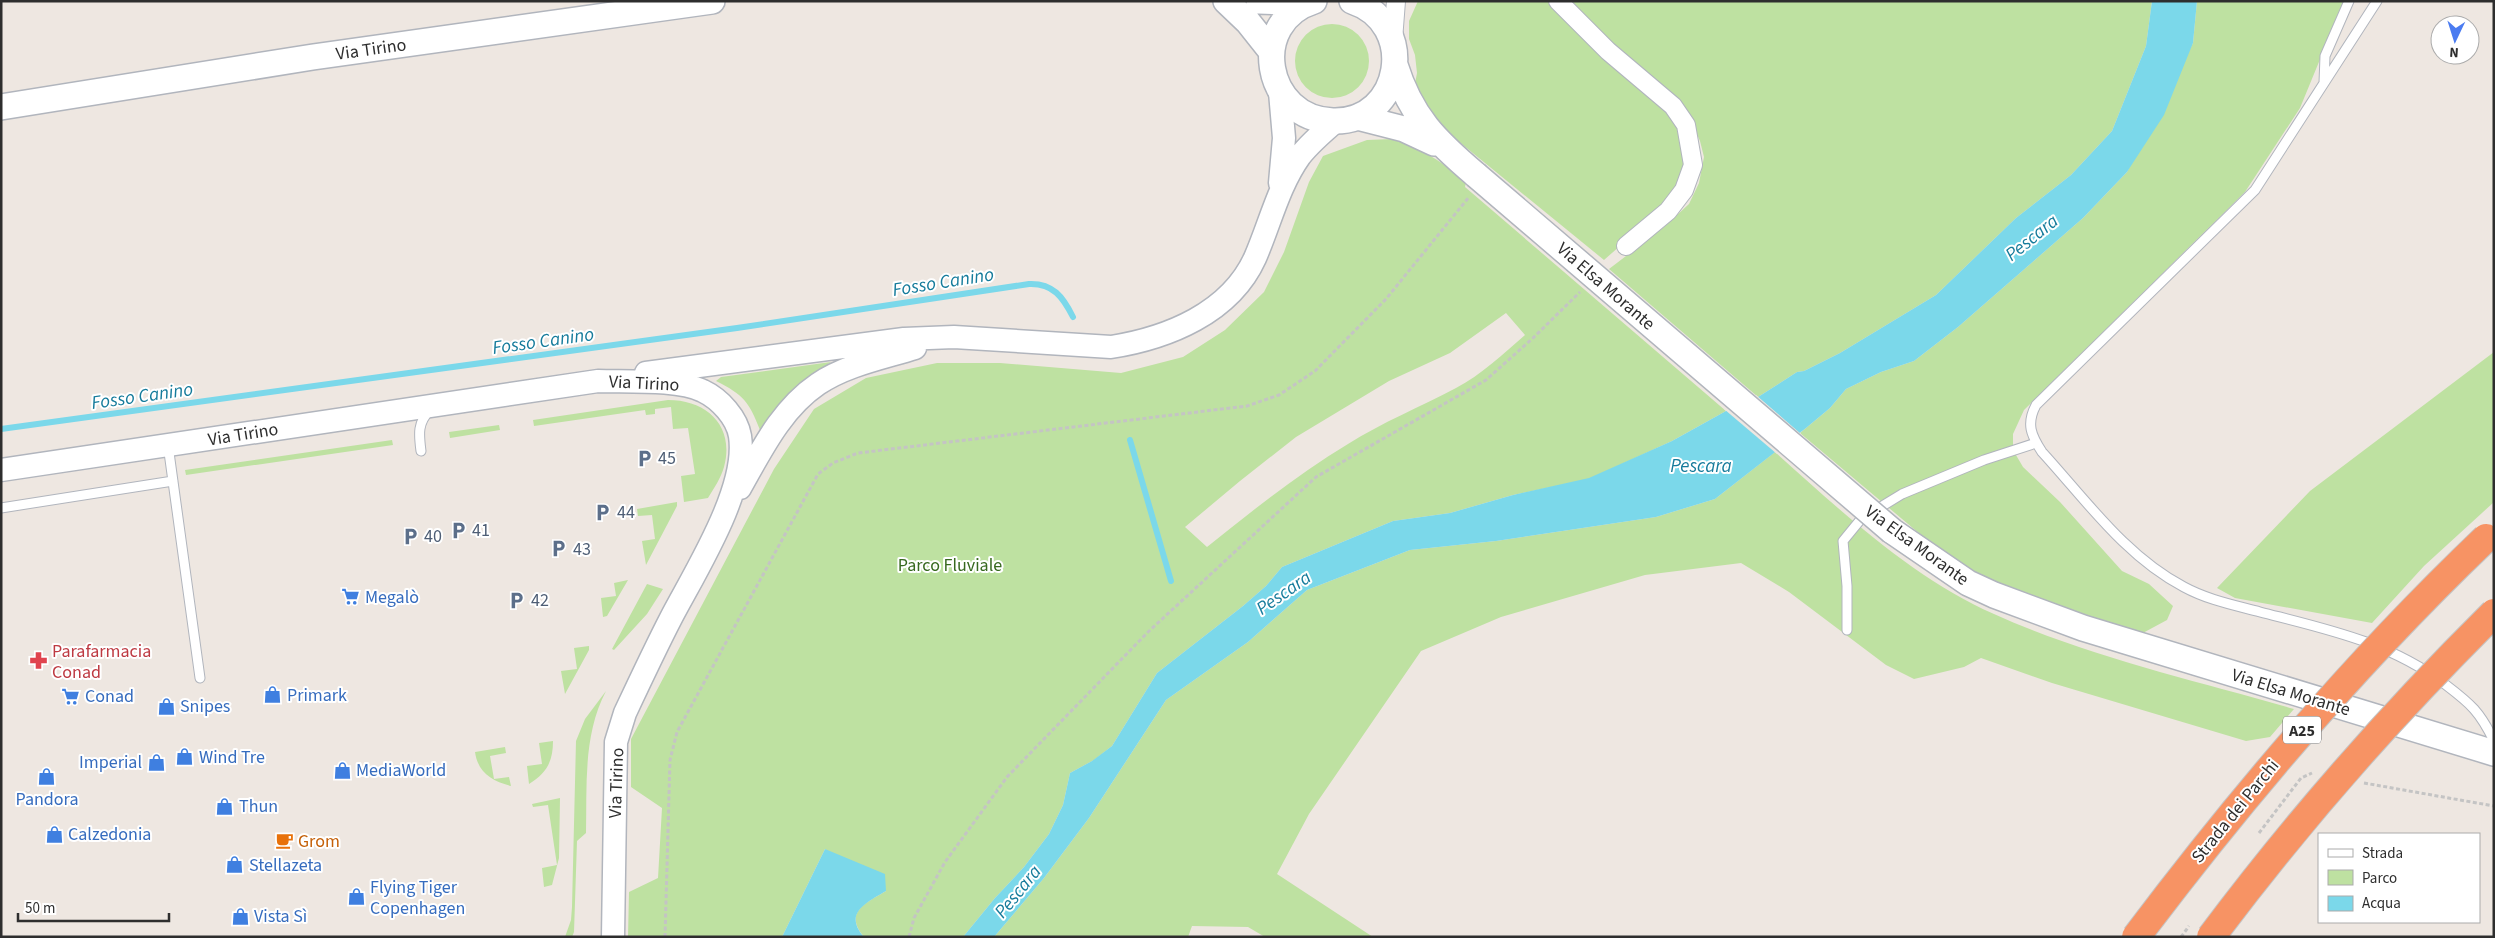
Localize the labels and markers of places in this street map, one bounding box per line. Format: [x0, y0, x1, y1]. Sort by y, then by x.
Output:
place label: 45 [658, 446, 676, 471]
parking icon: 45 [634, 448, 654, 468]
place label: 44 [617, 500, 635, 525]
parking icon: 44 [593, 502, 613, 522]
place label: 41 [472, 518, 490, 543]
parking icon: 41 [448, 520, 468, 540]
place label: 40 [424, 524, 442, 549]
parking icon: 40 [400, 526, 420, 546]
place label: 43 [573, 537, 591, 562]
parking icon: 43 [549, 539, 569, 559]
place label: Megalò [365, 585, 419, 610]
supermarket icon: Megalò [341, 587, 361, 607]
place label: 42 [531, 588, 549, 613]
parking icon: 42 [507, 590, 527, 610]
place label: Parafarmacia Conad [52, 639, 151, 685]
pharmacy icon: Parafarmacia Conad [28, 651, 48, 671]
place label: Primark [287, 683, 347, 708]
place label: Conad [85, 684, 134, 709]
shop icon: Primark [263, 685, 283, 705]
supermarket icon: Conad [61, 686, 81, 706]
place label: Snipes [180, 694, 230, 719]
shop icon: Snipes [156, 696, 176, 716]
place label: Wind Tre [199, 745, 265, 770]
shop icon: Wind Tre [175, 747, 195, 767]
place label: Imperial [79, 750, 142, 775]
shop icon: Imperial [146, 752, 166, 772]
place label: MediaWorld [356, 758, 446, 783]
shop icon: MediaWorld [332, 760, 352, 780]
shop icon: Pandora [37, 766, 57, 786]
place label: Pandora [16, 787, 78, 812]
place label: Thun [239, 794, 278, 819]
shop icon: Thun [215, 796, 235, 816]
place label: Calzedonia [68, 822, 151, 847]
shop icon: Calzedonia [44, 824, 64, 844]
place label: Grom [298, 829, 340, 854]
cafe icon: Grom [274, 831, 294, 851]
place label: Stellazeta [249, 853, 322, 878]
shop icon: Stellazeta [225, 855, 245, 875]
place label: Flying Tiger Copenhagen [370, 875, 465, 921]
shop icon: Flying Tiger Copenhagen [346, 887, 366, 907]
place label: Vista Sì [254, 904, 307, 929]
shop icon: Vista Sì [230, 906, 250, 926]

